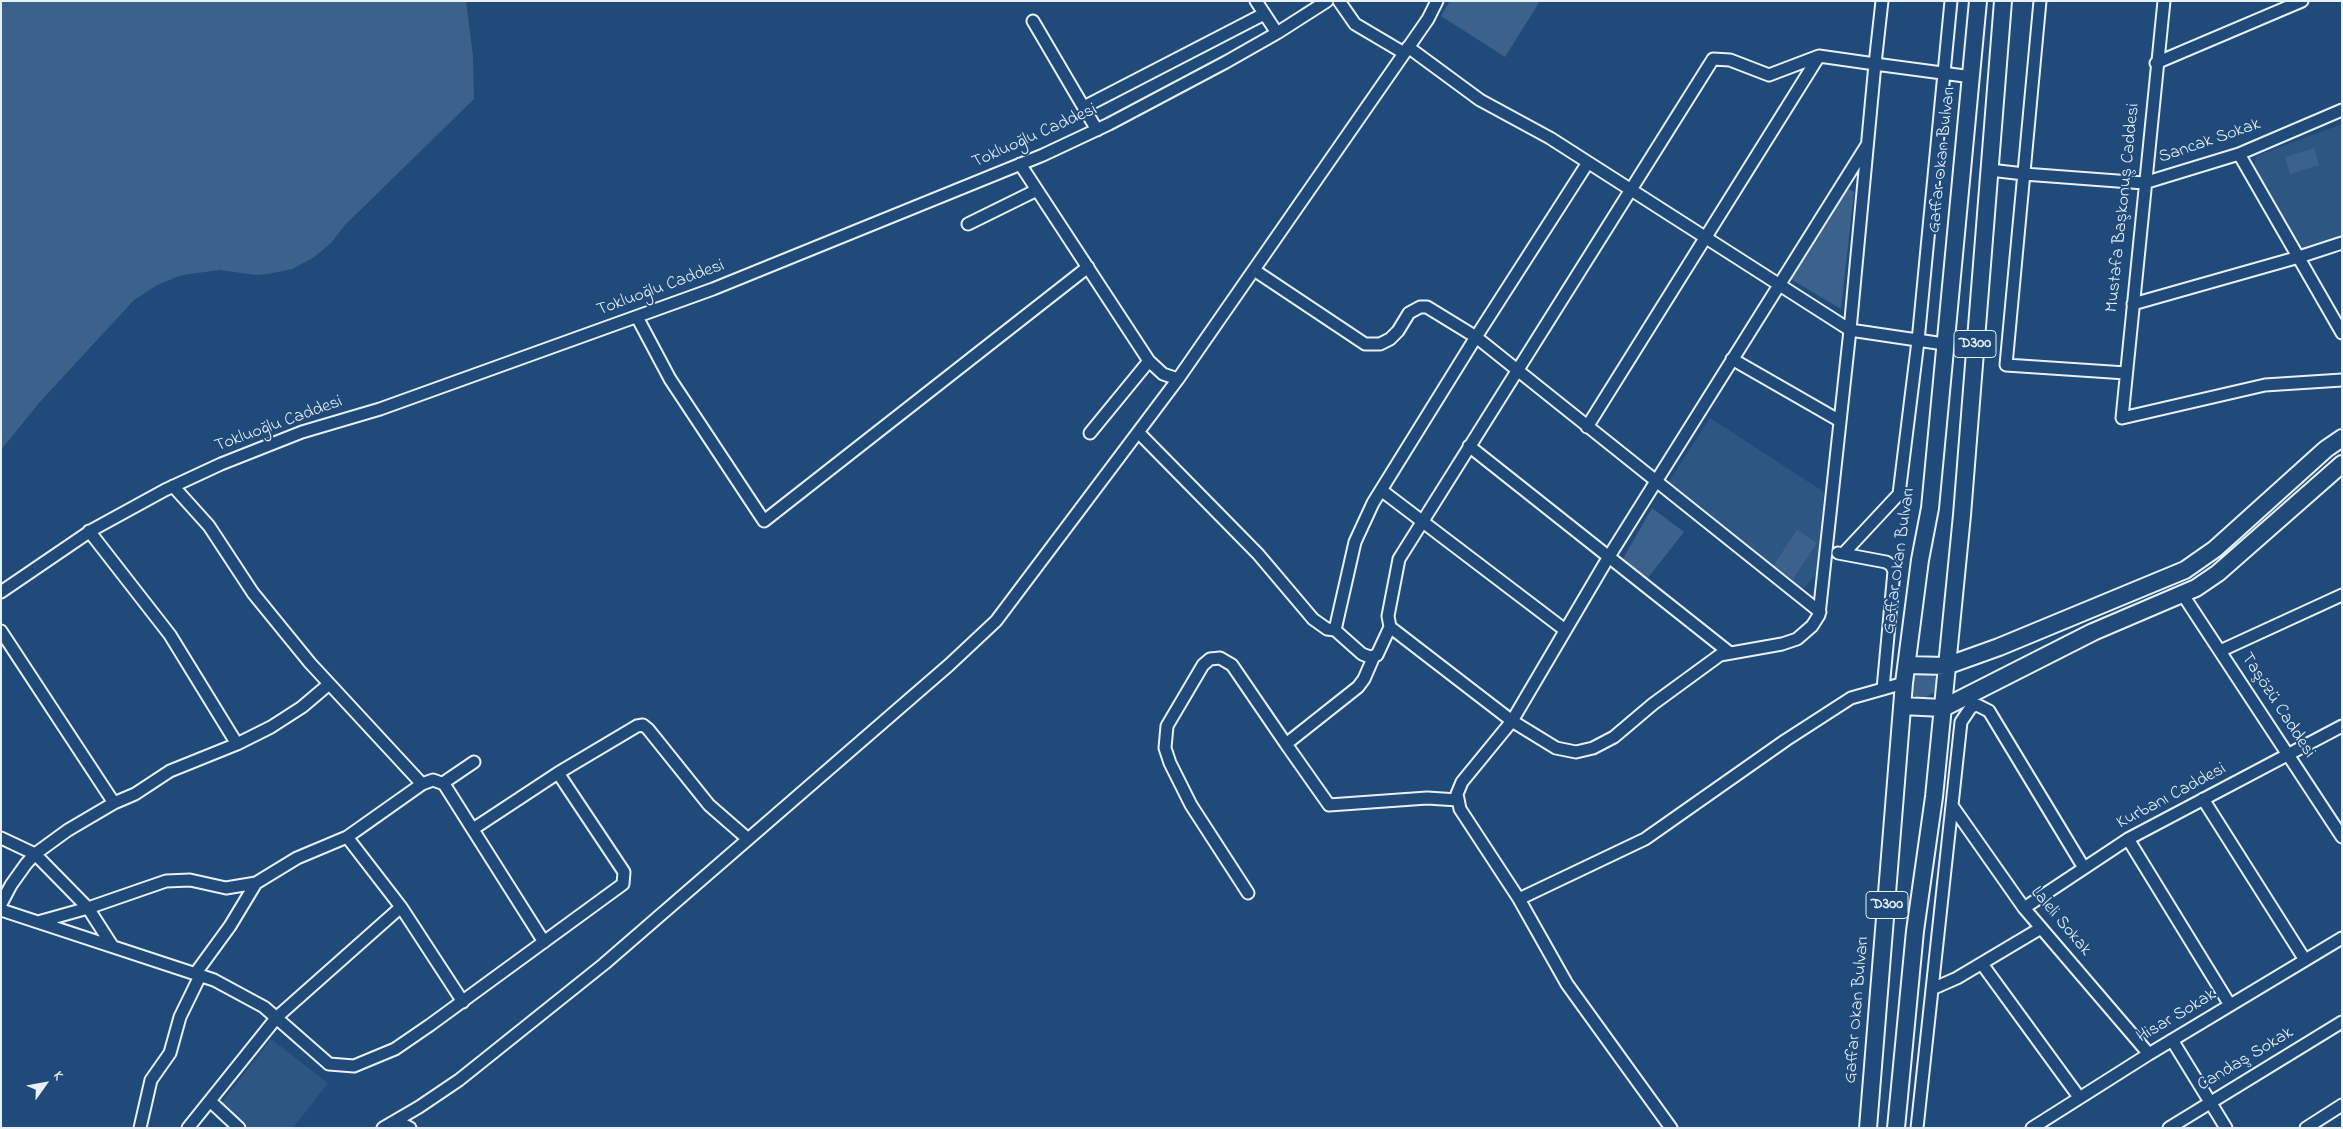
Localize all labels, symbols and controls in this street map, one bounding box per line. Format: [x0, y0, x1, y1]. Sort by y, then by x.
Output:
street label: Gaffar Okan Bulvarı [1925, 86, 1961, 234]
street label: Tokluoğlu Caddesi [969, 100, 1101, 174]
street label: Mustafa Başkonuş Caddesi [2102, 102, 2146, 314]
street label: Sancak Sokak [2156, 115, 2264, 169]
street label: Tokluoğlu Caddesi [594, 256, 728, 322]
road number: D300 [1954, 330, 1996, 358]
street label: Tokluoğlu Caddesi [212, 392, 346, 458]
street label: Gaffar Okan Bulvarı [1879, 487, 1921, 635]
street label: Taşözü Caddesi [2235, 649, 2319, 763]
street label: Kurbanı Caddesi [2114, 759, 2230, 835]
street label: Laleli Sokak [2025, 883, 2095, 961]
road number: D300 [1866, 892, 1908, 918]
street label: Gaffar Okan Bulvarı [1841, 936, 1875, 1084]
street label: Hisar Sokak [2133, 985, 2221, 1049]
street label: Candaş Sokak [2194, 1023, 2298, 1097]
north arrow [20, 1059, 70, 1109]
text: K [47, 1067, 69, 1084]

